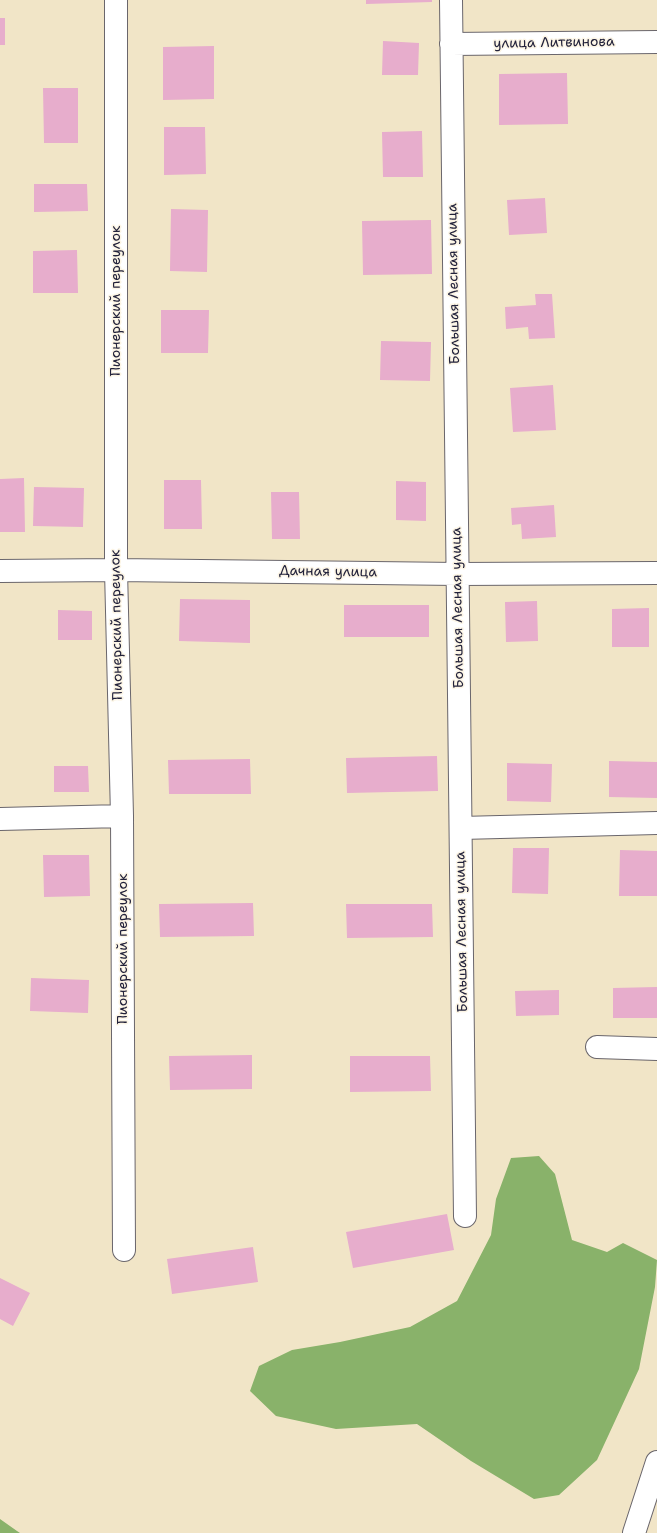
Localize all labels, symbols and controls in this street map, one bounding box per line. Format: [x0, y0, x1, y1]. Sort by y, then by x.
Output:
street label: улица Литвинова [493, 34, 615, 52]
street label: Большая Лесная улица [444, 203, 464, 365]
street label: Пионерский переулок [108, 226, 124, 376]
street label: Большая Лесная улица [448, 527, 468, 689]
street label: Пионерский переулок [107, 550, 127, 700]
street label: Дачная улица [279, 563, 377, 581]
street label: Большая Лесная улица [452, 851, 472, 1013]
street label: Пионерский переулок [115, 874, 131, 1024]

